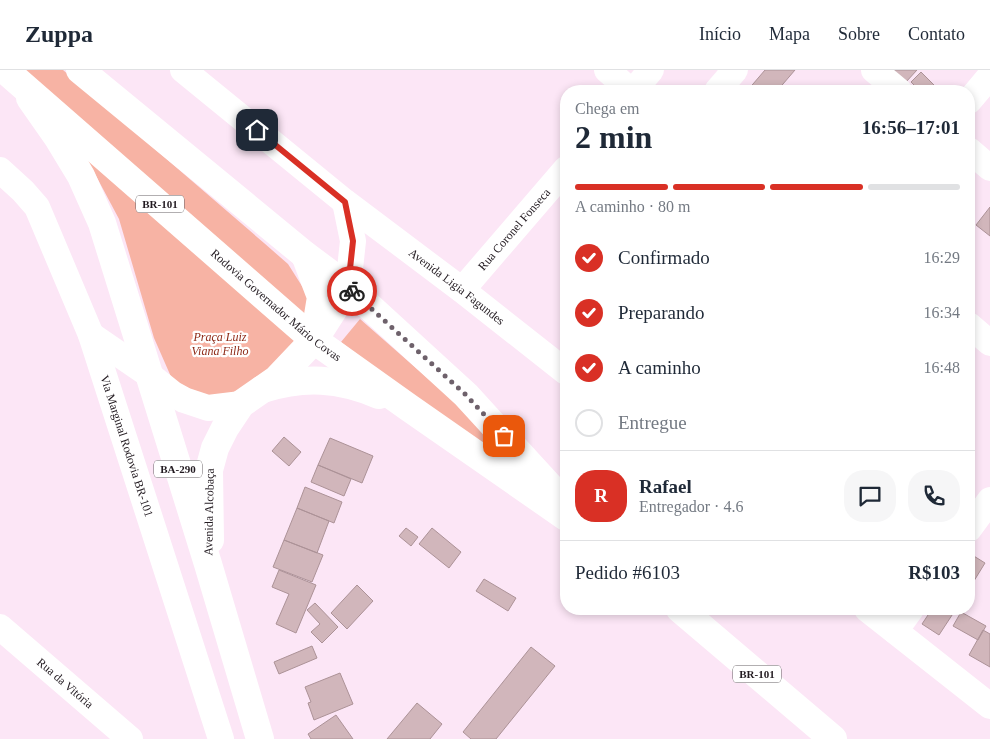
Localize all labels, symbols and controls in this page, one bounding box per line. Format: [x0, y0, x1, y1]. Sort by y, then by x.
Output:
text: Zuppa [25, 21, 93, 47]
text: Início [699, 24, 741, 44]
text: Mapa [769, 24, 810, 44]
text: Sobre [838, 24, 880, 44]
text: Contato [908, 24, 965, 44]
text: Chega em [575, 100, 639, 117]
pin [236, 109, 278, 151]
icon: home [243, 116, 271, 144]
text: 16:56–17:01 [862, 117, 960, 138]
text: 2 min [575, 119, 652, 155]
street label: Rua Coronel Fonseca [475, 185, 554, 273]
road number: BR-101 [136, 196, 184, 212]
text: A caminho · 80 m [575, 198, 691, 215]
icon: check [575, 244, 603, 272]
street label: Avenida Ligia Fagundes [406, 245, 508, 328]
street label: Rodovia Governador Mário Covas [208, 246, 344, 364]
text: Confirmado [618, 247, 710, 268]
text: 16:29 [924, 249, 960, 266]
courier [327, 266, 377, 316]
icon: bike [338, 277, 366, 305]
icon: check [575, 299, 603, 327]
text: Preparando [618, 302, 705, 323]
text: 16:34 [924, 304, 960, 321]
park label: Praça Luiz Viana Filho [192, 330, 248, 358]
icon: check [575, 354, 603, 382]
text: A caminho [618, 357, 701, 378]
text: 16:48 [924, 359, 960, 376]
street label: Via Marginal Rodovia BR-101 [97, 373, 156, 519]
text: Entregue [618, 412, 687, 433]
pin [483, 415, 525, 457]
icon: bag [490, 422, 518, 450]
road number: BA-290 [154, 460, 202, 478]
street label: Avenida Alcobaça [201, 468, 217, 556]
button: chat [844, 470, 896, 522]
button: phone [908, 470, 960, 522]
text: Rafael [639, 476, 692, 497]
text: R [594, 485, 608, 506]
text: Entregador · 4.6 [639, 498, 743, 515]
text: Pedido #6103 [575, 562, 680, 583]
text: R$103 [908, 562, 960, 583]
street label: Rua da Vitória [34, 655, 97, 712]
road number: BR-101 [733, 666, 781, 682]

